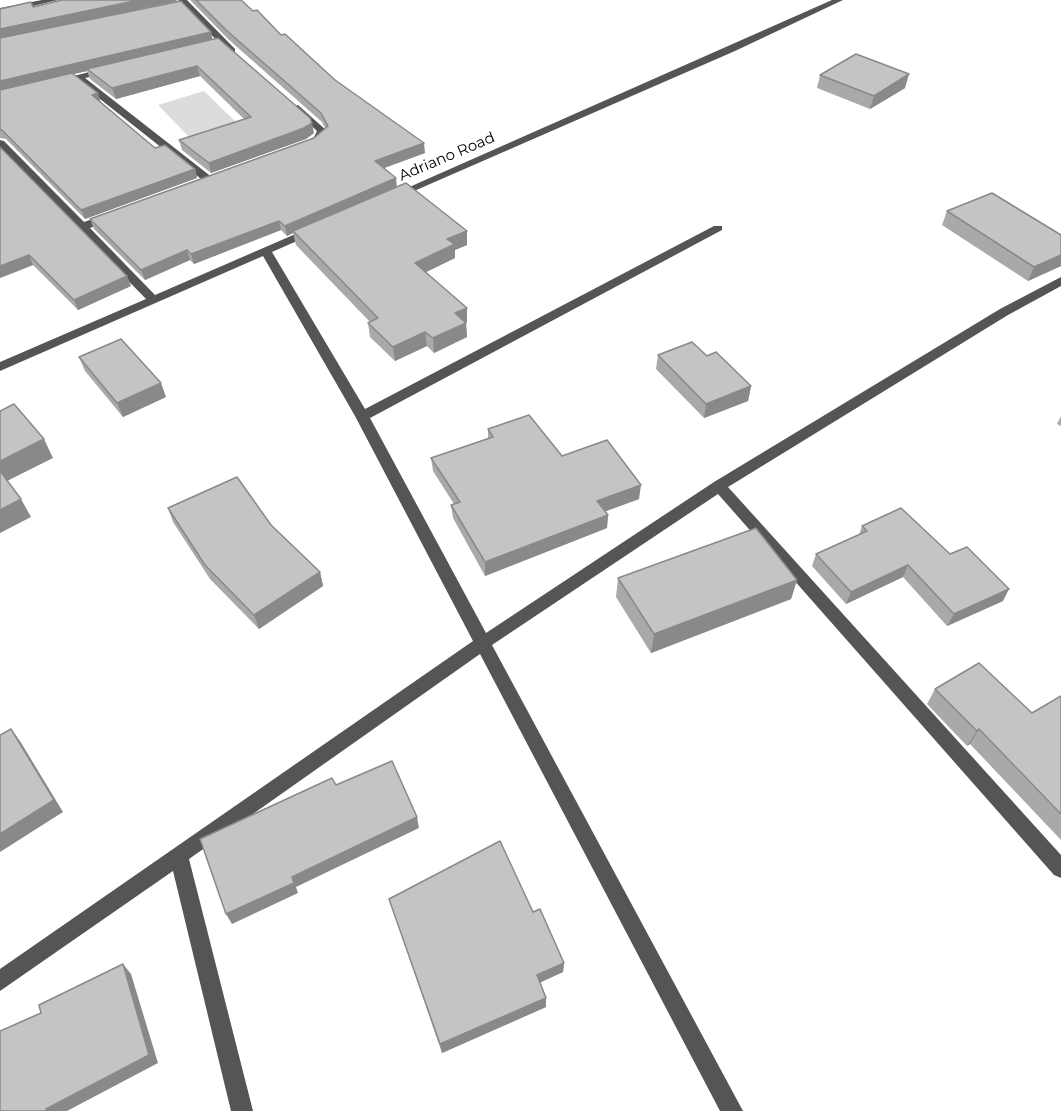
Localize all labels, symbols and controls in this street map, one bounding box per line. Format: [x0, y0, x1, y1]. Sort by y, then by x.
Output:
street label: Adriano Road [396, 129, 498, 185]

